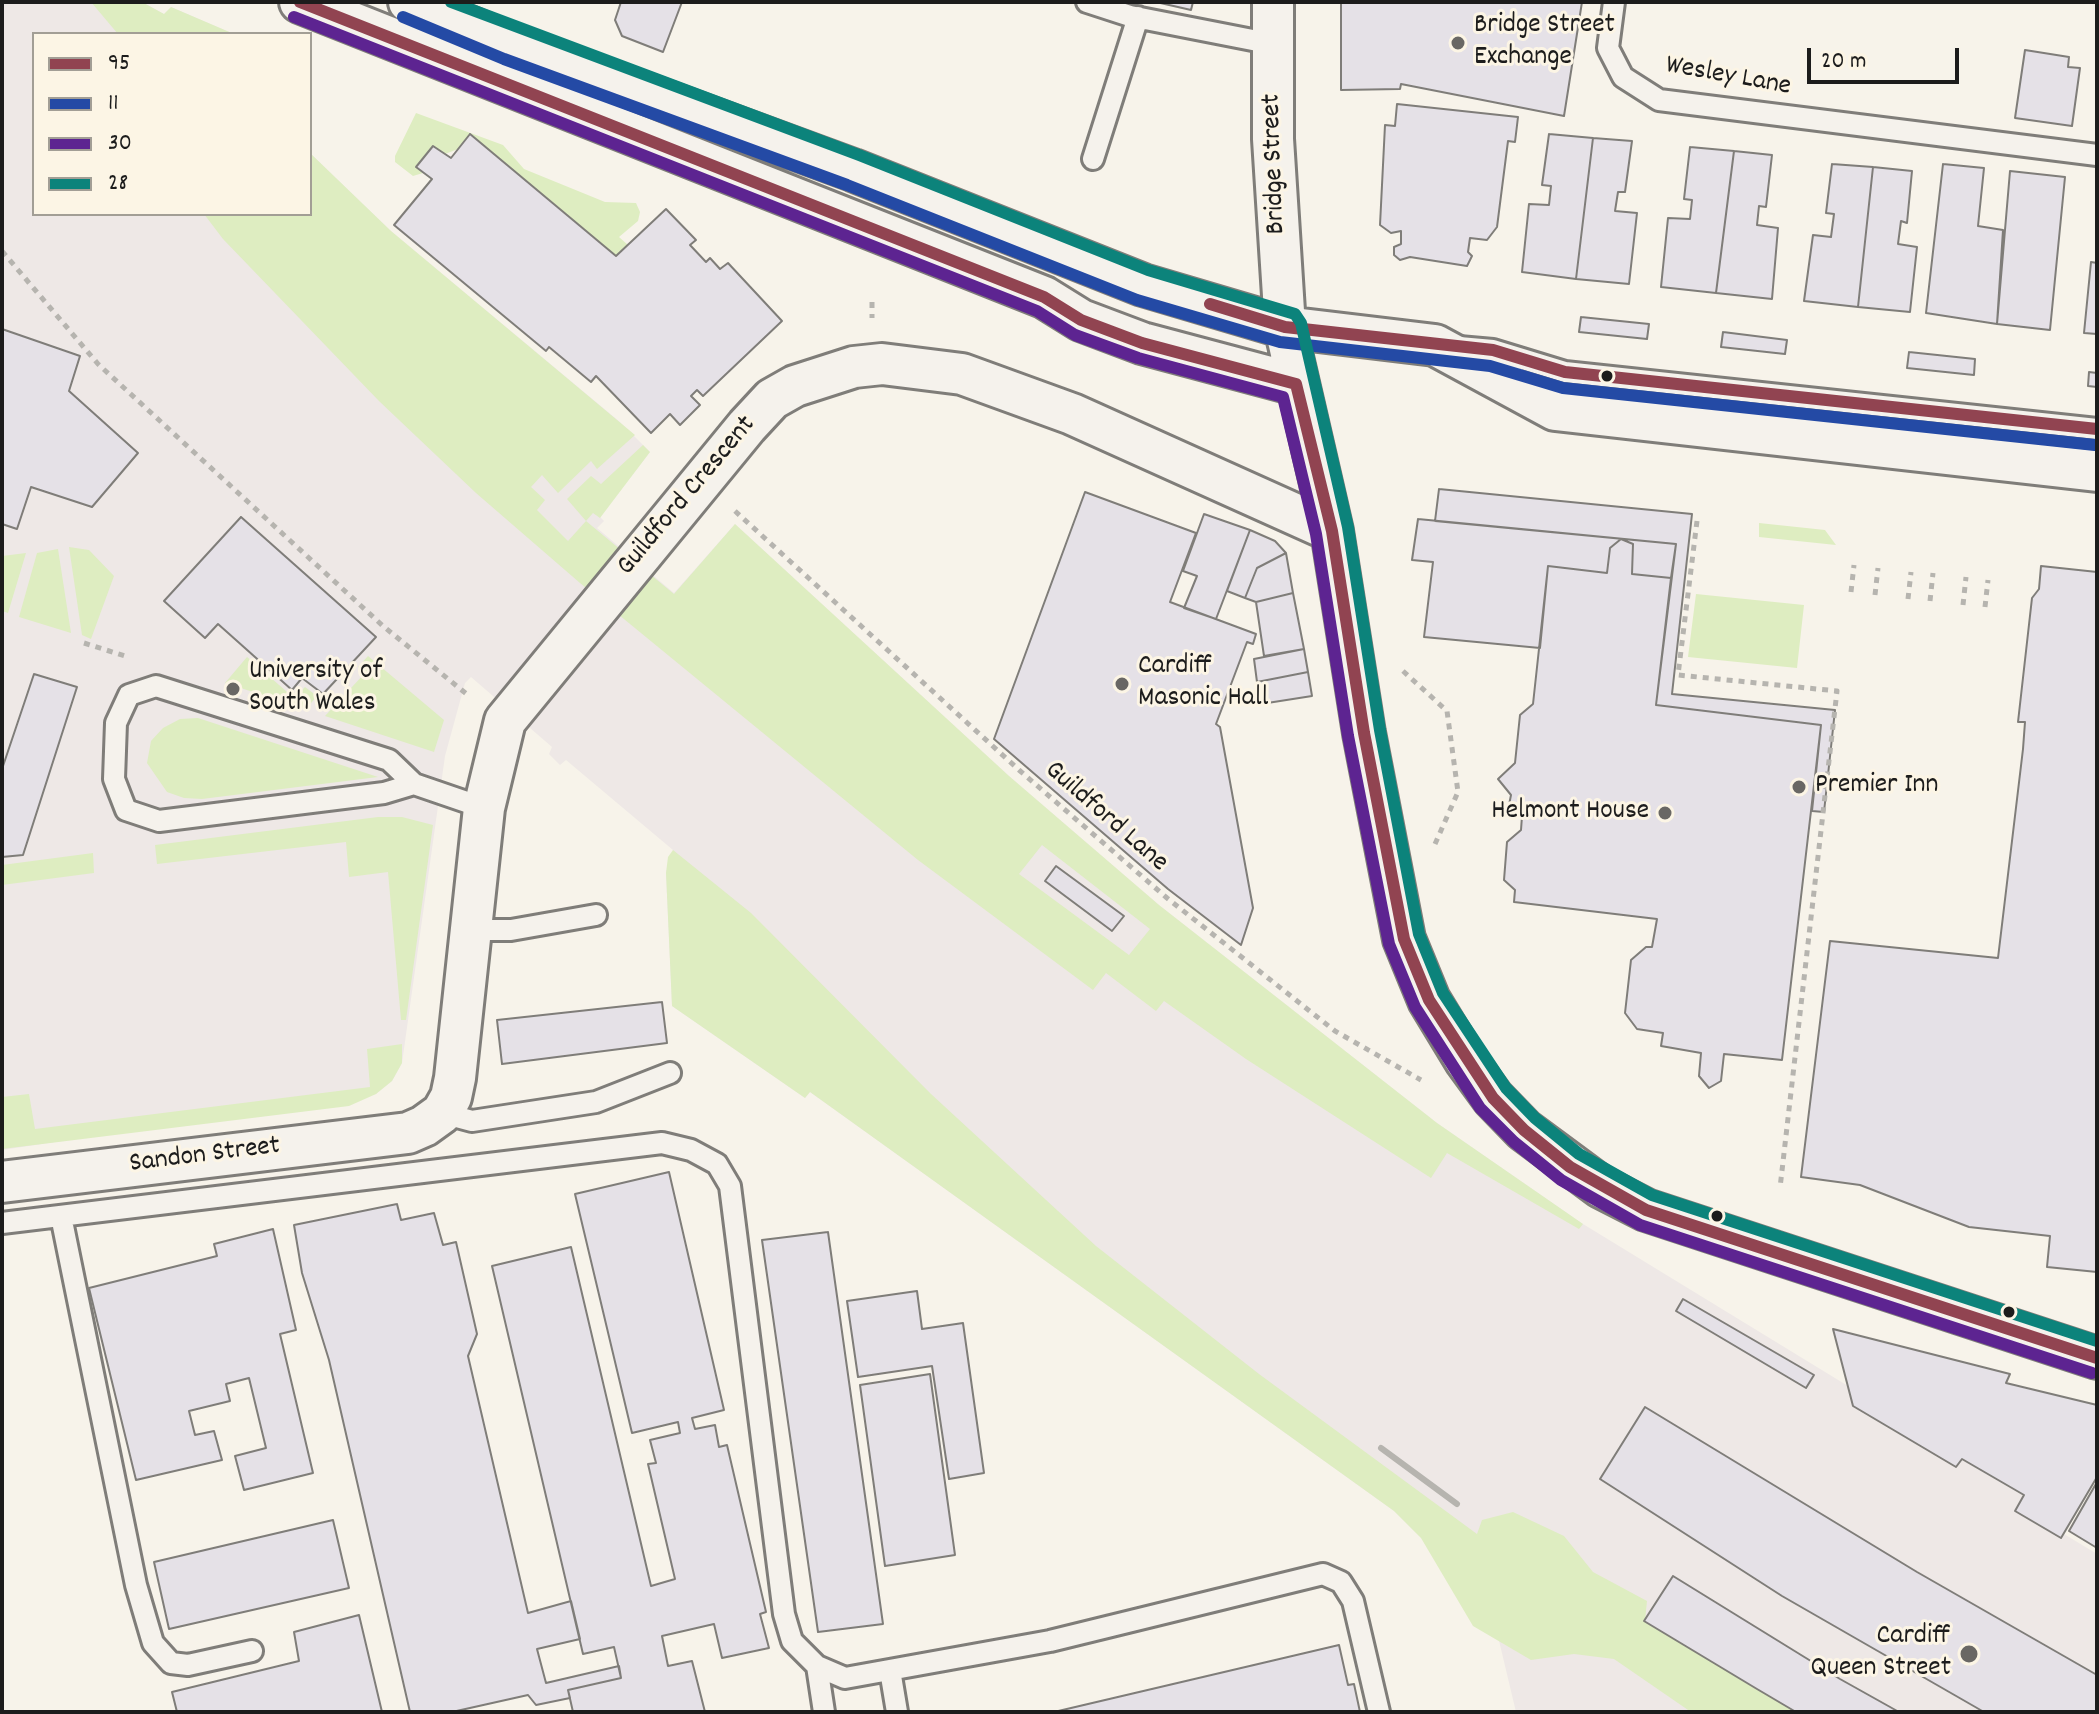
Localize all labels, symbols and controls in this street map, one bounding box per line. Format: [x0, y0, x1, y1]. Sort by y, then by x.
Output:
place label: Bridge Street Exchange [1474, 10, 1615, 76]
legend [32, 32, 312, 216]
scale bar [1811, 32, 1963, 82]
marker: Bridge Street Exchange [1449, 34, 1467, 52]
text: 20 m [1821, 45, 1867, 79]
text: 95 [108, 47, 130, 81]
street label: Wesley Lane [1663, 50, 1793, 106]
text: 11 [108, 87, 119, 121]
street label: Bridge Street [1257, 93, 1295, 235]
text: 30 [108, 127, 132, 161]
text: 28 [108, 167, 128, 201]
unlabelled marker [1599, 368, 1615, 384]
street label: Guildford Crescent [611, 410, 765, 584]
place label: Cardiff Masonic Hall [1138, 651, 1268, 717]
place label: University of South Wales [249, 656, 382, 722]
marker: Cardiff Masonic Hall [1113, 675, 1131, 693]
marker: University of South Wales [224, 680, 242, 698]
street label: Guildford Lane [1036, 755, 1174, 881]
place label: Premier Inn [1815, 770, 1938, 804]
marker: Premier Inn [1790, 778, 1808, 796]
place label: Helmont House [1491, 796, 1649, 830]
marker: Helmont House [1656, 804, 1674, 822]
street label: Sandon Street [128, 1131, 282, 1183]
unlabelled marker [1709, 1208, 1725, 1224]
unlabelled marker [2001, 1304, 2017, 1320]
place label: Cardiff Queen Street [1811, 1621, 1951, 1687]
marker: Cardiff Queen Street [1958, 1643, 1980, 1665]

